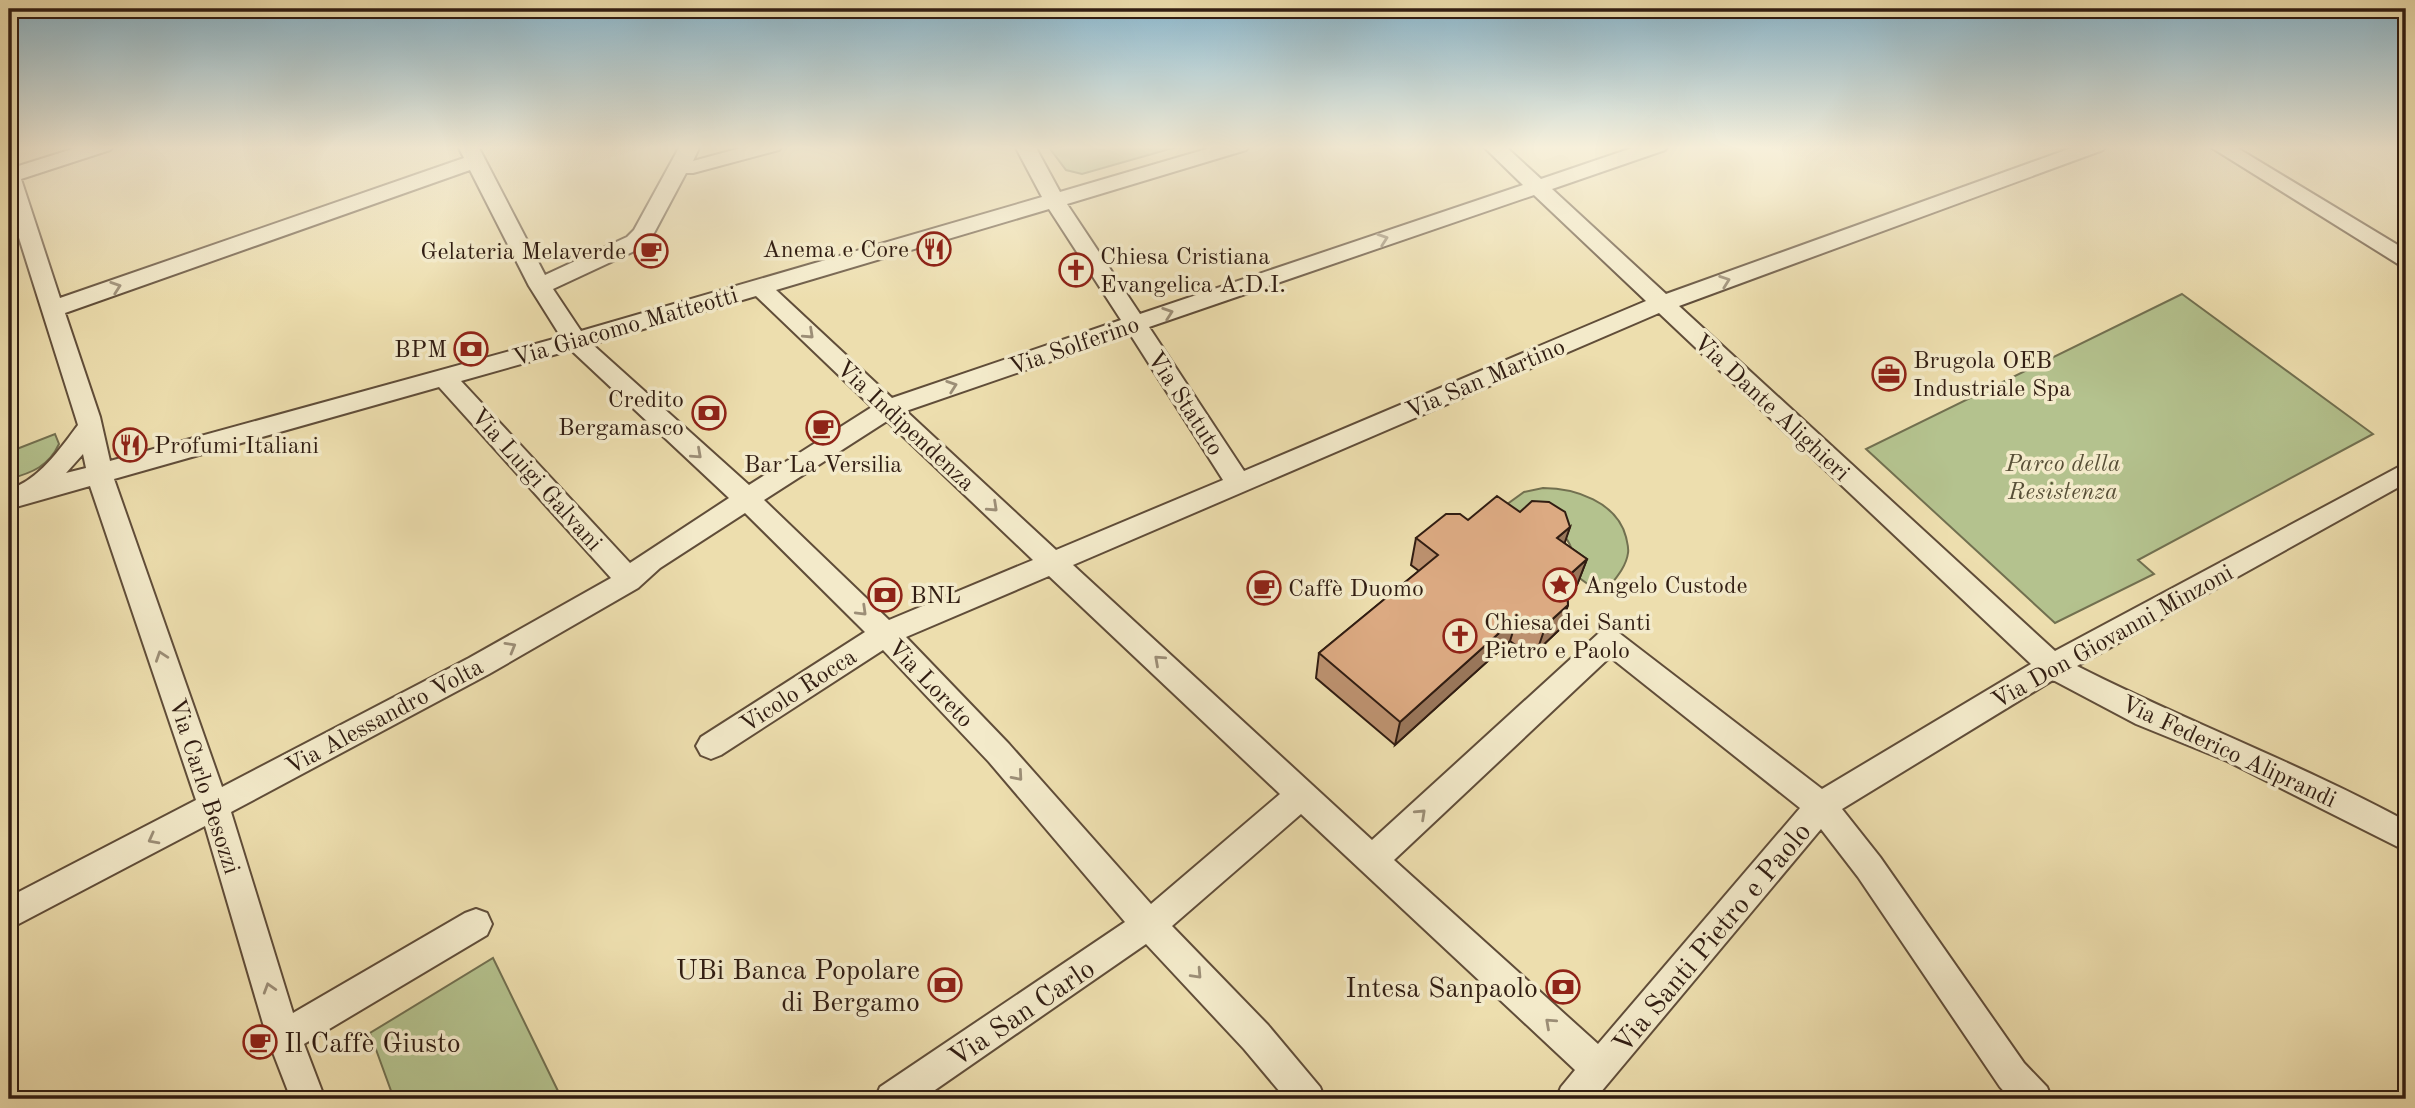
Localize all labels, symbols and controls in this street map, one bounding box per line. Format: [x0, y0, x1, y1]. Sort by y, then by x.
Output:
restaurant icon: Anema e Core [915, 230, 953, 268]
cafe icon: Gelateria Melaverde [632, 232, 670, 270]
one-way arrow [1377, 233, 1389, 248]
place label: Anema e Core [762, 239, 909, 263]
place label: Gelateria Melaverde [420, 241, 626, 265]
place label: Chiesa Cristiana Evangelica A.D.I. [1100, 246, 1286, 298]
church icon: Chiesa Cristiana Evangelica A.D.I. [1057, 251, 1095, 289]
one-way arrow [1718, 275, 1730, 289]
one-way arrow [110, 281, 122, 295]
street label: Via Giacomo Matteotti [510, 284, 741, 372]
one-way arrow [1161, 307, 1173, 321]
street label: Via Solferino [1006, 313, 1143, 380]
one-way arrow [801, 326, 814, 339]
bank icon: BPM [452, 330, 490, 368]
street label: Via Dante Alighieri [1688, 330, 1853, 487]
street label: Via San Martino [1403, 335, 1569, 424]
place label: BPM [394, 339, 447, 363]
street label: Via Statuto [1142, 348, 1227, 461]
place label: Brugola OEB Industriale Spa [1913, 350, 2071, 402]
office icon: Brugola OEB Industriale Spa [1870, 355, 1908, 393]
street label: Via Indipendenza [831, 357, 979, 496]
one-way arrow [946, 380, 958, 394]
place label: Credito Bergamasco [558, 389, 684, 441]
bank icon: Credito Bergamasco [690, 394, 728, 432]
street label: Via Luigi Galvani [465, 404, 606, 556]
cafe icon: Bar La Versilia [804, 409, 842, 447]
restaurant icon: Profumi Italiani [111, 426, 149, 464]
place label: Profumi Italiani [154, 435, 319, 459]
one-way arrow [689, 445, 702, 458]
park label: Parco della Resistenza [2004, 453, 2121, 505]
place label: Bar La Versilia [744, 454, 902, 478]
one-way arrow [985, 499, 998, 511]
street label: Via Don Giovanni Minzoni [1988, 561, 2238, 714]
place icon: Angelo Custode [1541, 566, 1579, 604]
cafe icon: Caffè Duomo [1245, 569, 1283, 607]
place label: Angelo Custode [1584, 575, 1748, 599]
bank icon: BNL [866, 576, 904, 614]
place label: Caffè Duomo [1288, 578, 1424, 602]
place label: BNL [910, 585, 961, 609]
one-way arrow [853, 602, 866, 615]
place label: Chiesa dei Santi Pietro e Paolo [1484, 612, 1651, 664]
church icon: Chiesa dei Santi Pietro e Paolo [1441, 617, 1479, 655]
street label: Via Loreto [882, 636, 977, 733]
one-way arrow [504, 642, 516, 655]
street label: Vicolo Rocca [737, 645, 862, 738]
one-way arrow [155, 650, 169, 662]
street label: Via Alessandro Volta [282, 655, 488, 780]
one-way arrow [1154, 656, 1167, 668]
street label: Via Federico Aliprandi [2117, 692, 2339, 813]
street label: Via Carlo Besozzi [163, 696, 243, 877]
one-way arrow [1010, 767, 1022, 780]
one-way arrow [1413, 810, 1426, 823]
street label: Via Santi Pietro e Paolo [1609, 818, 1818, 1060]
one-way arrow [148, 830, 160, 844]
street label: Via San Carlo [945, 956, 1101, 1073]
place label: UBi Banca Popolare di Bergamo [676, 958, 920, 1018]
bank icon: UBi Banca Popolare di Bergamo [926, 966, 964, 1004]
one-way arrow [1189, 966, 1201, 979]
bank icon: Intesa Sanpaolo [1544, 968, 1582, 1006]
place label: Intesa Sanpaolo [1345, 976, 1538, 1004]
one-way arrow [263, 983, 278, 995]
one-way arrow [1545, 1019, 1558, 1031]
cafe icon: Il Caffè Giusto [241, 1023, 279, 1061]
place label: Il Caffè Giusto [284, 1031, 461, 1059]

